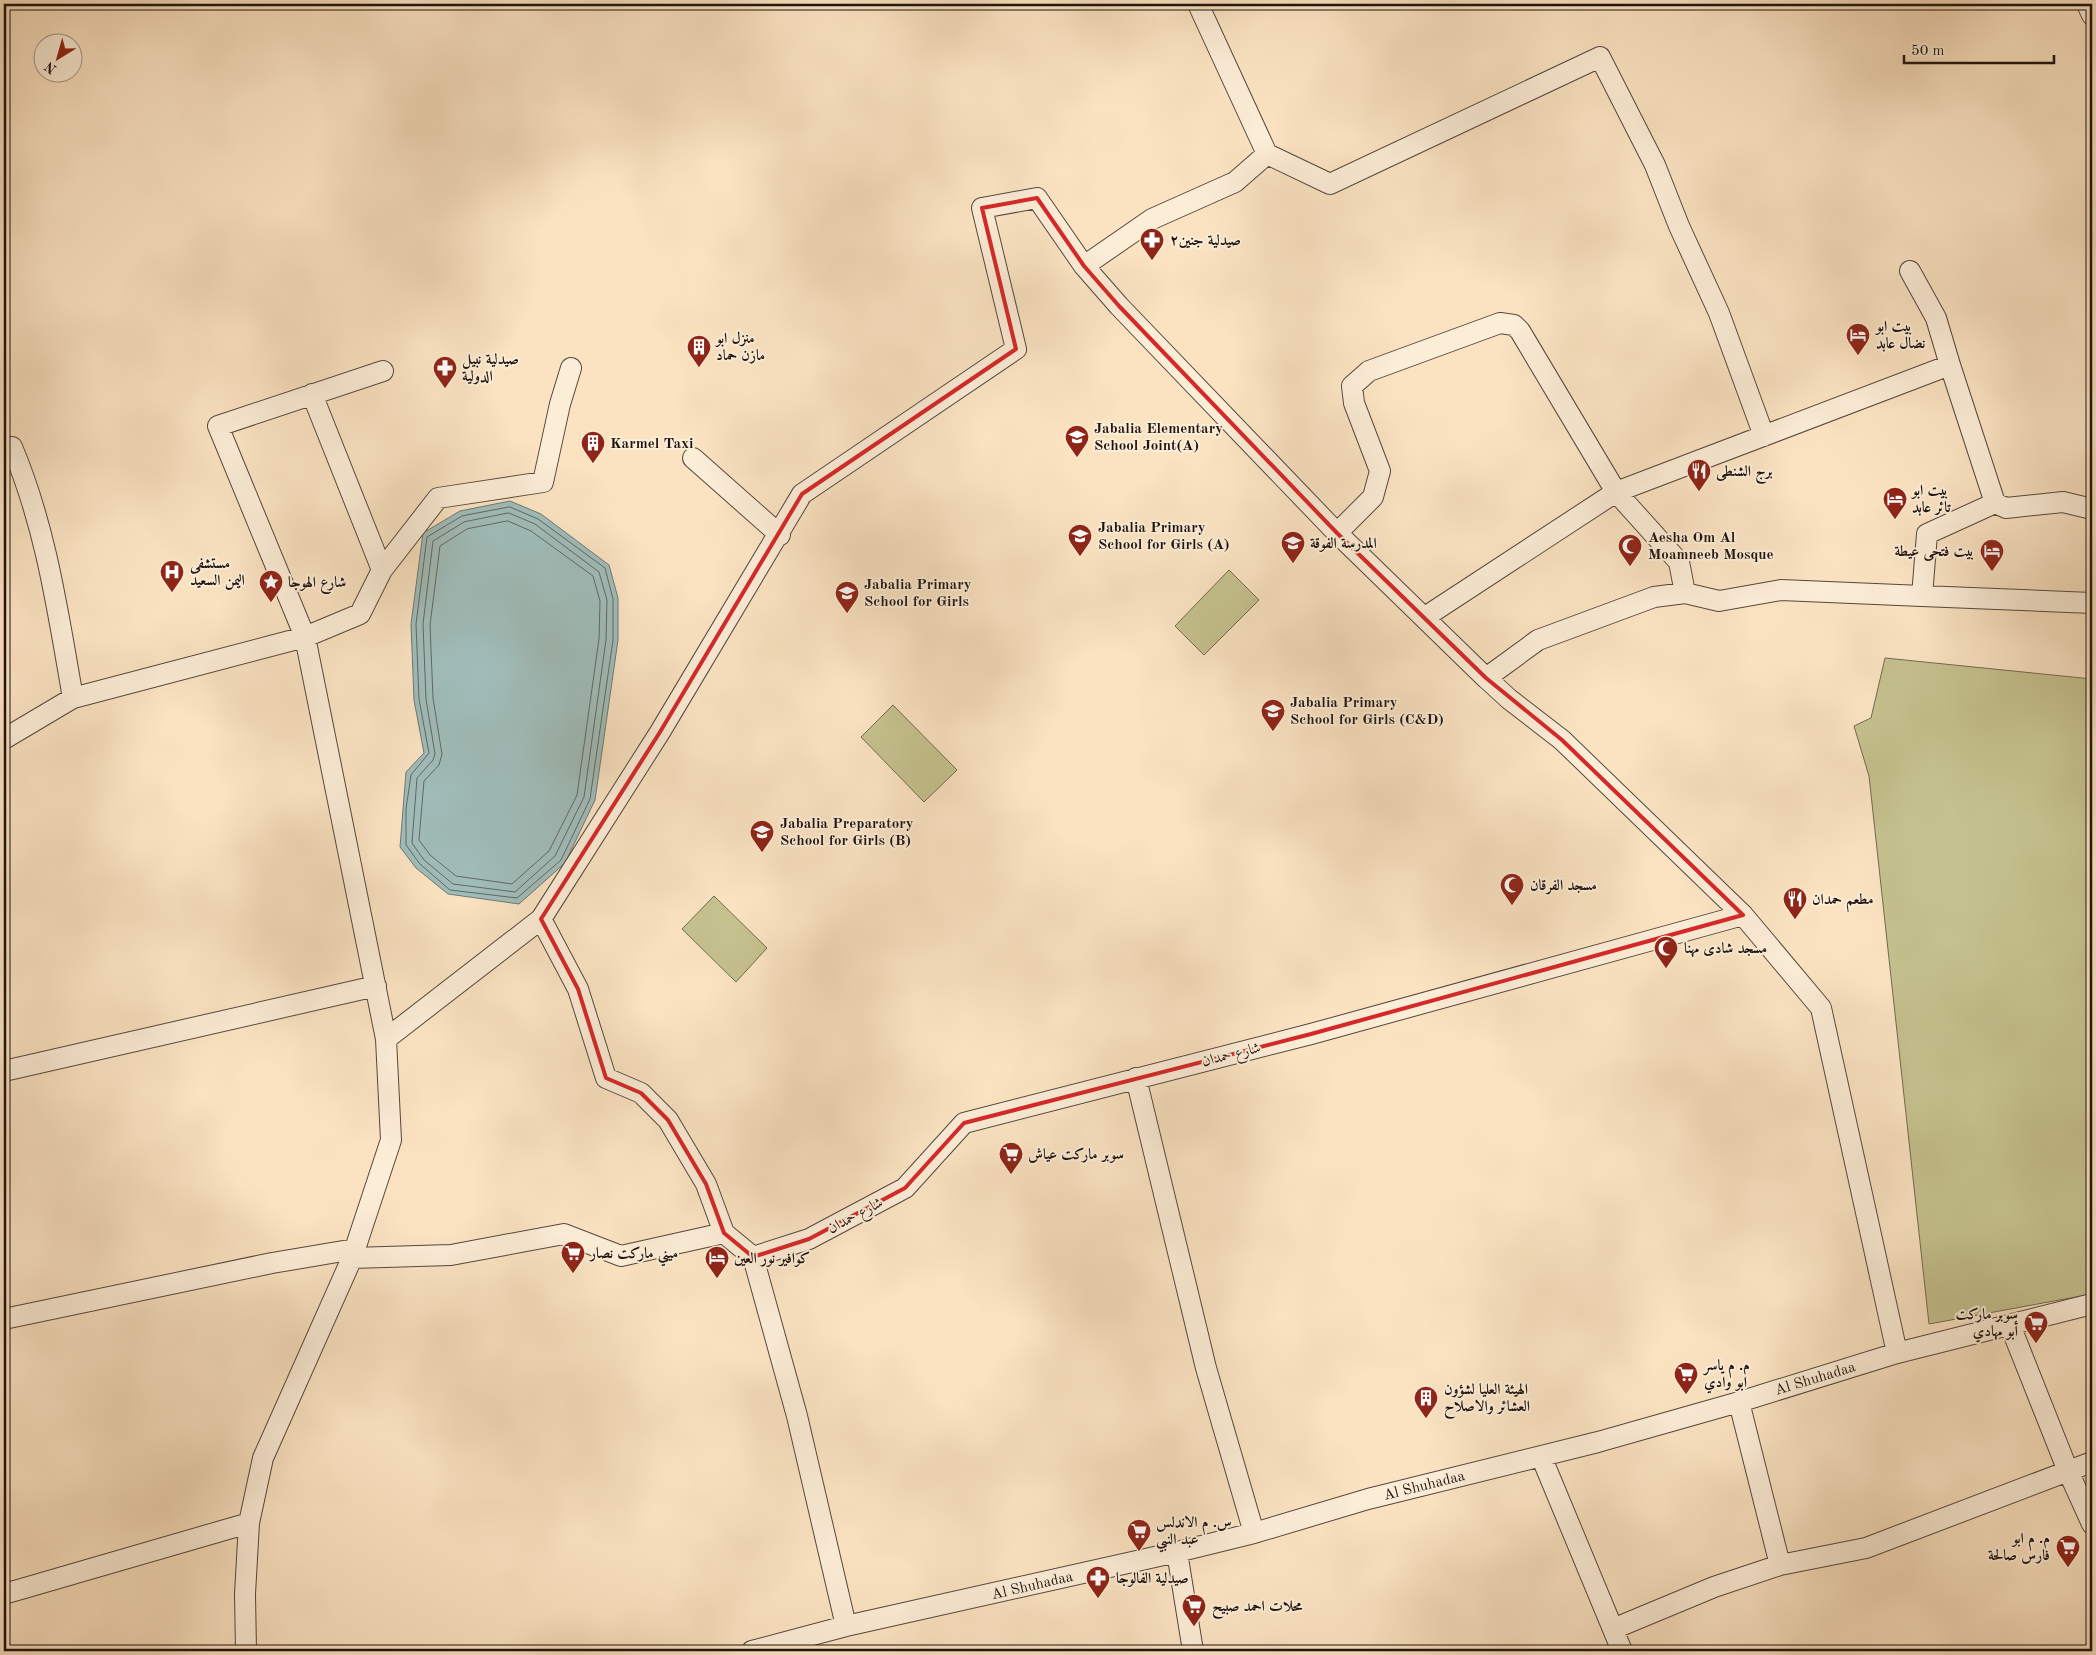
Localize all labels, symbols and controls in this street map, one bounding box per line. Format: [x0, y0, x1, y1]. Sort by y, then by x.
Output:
north arrow [32, 32, 82, 82]
scale bar [1904, 32, 2054, 64]
text: 50 m [1911, 44, 1945, 59]
text: N [42, 59, 59, 76]
pharmacy icon: صيدلية جنين٢ [1139, 227, 1165, 261]
place label: صيدلية جنين٢ [1170, 233, 1241, 249]
place label: بيت ابو نضال عابد [1874, 319, 1926, 352]
hotel icon: بيت ابو نضال عابد [1845, 322, 1871, 356]
place label: منزل ابو مازن حماد [714, 331, 765, 364]
building icon: منزل ابو مازن حماد [686, 334, 712, 368]
place label: صيدلية نبيل الدولية [462, 352, 519, 385]
pharmacy icon: صيدلية نبيل الدولية [432, 355, 458, 389]
place label: Jabalia Elementary School Joint(A) [1094, 422, 1223, 454]
school or university icon: Jabalia Elementary School Joint(A) [1064, 424, 1090, 458]
building icon: Karmel Taxi [580, 430, 606, 464]
place label: Karmel Taxi [610, 437, 693, 452]
restaurant icon: برج الشنطى [1686, 458, 1712, 492]
place label: برج الشنطى [1716, 464, 1773, 485]
place label: بيت ابو تائر عابد [1910, 483, 1952, 516]
hotel icon: بيت ابو تائر عابد [1882, 486, 1908, 520]
place label: Jabalia Primary School for Girls (A) [1098, 521, 1230, 553]
school or university icon: Jabalia Primary School for Girls (A) [1067, 523, 1093, 557]
school or university icon: المدرسة الفوقة [1280, 530, 1306, 564]
place label: Aesha Om Al Moamneeb Mosque [1648, 531, 1774, 563]
mosque icon: Aesha Om Al Moamneeb Mosque [1617, 533, 1643, 567]
place label: المدرسة الفوقة [1310, 536, 1377, 552]
hotel icon: بيت فتحى عيطة [1979, 538, 2005, 572]
place label: بيت فتحى عيطة [1894, 545, 1974, 561]
place label: مستشفى اليمن السعيد [189, 557, 245, 591]
hospital icon: مستشفى اليمن السعيد [159, 559, 185, 593]
place icon: شارع الهوجا [258, 569, 284, 603]
place label: شارع الهوجا [288, 575, 346, 594]
place label: Jabalia Primary School for Girls [864, 578, 972, 610]
school or university icon: Jabalia Primary School for Girls [834, 580, 860, 614]
place label: Jabalia Primary School for Girls (C&D) [1290, 696, 1444, 728]
school or university icon: Jabalia Primary School for Girls (C&D) [1260, 698, 1286, 732]
place label: Jabalia Preparatory School for Girls (B) [780, 817, 914, 849]
school or university icon: Jabalia Preparatory School for Girls (B) [749, 819, 775, 853]
mosque icon: مسجد الفرقان [1499, 872, 1525, 906]
place label: مسجد الفرقان [1530, 878, 1597, 895]
restaurant icon: مطعم حمدان [1782, 886, 1808, 920]
place label: مطعم حمدان [1812, 892, 1874, 913]
mosque icon: مسجد شادى مهنا [1653, 935, 1679, 969]
place label: مسجد شادى مهنا [1684, 941, 1767, 958]
street label: شارع حمدان [1200, 1041, 1263, 1074]
supermarket icon: سوبر ماركت عياش [998, 1141, 1024, 1175]
place label: سوبر ماركت عياش [1028, 1147, 1124, 1163]
street label: شارع حمدان [826, 1196, 888, 1241]
supermarket icon: ميني ماركت نصار [560, 1240, 586, 1274]
hotel icon: كوافير نور العين [704, 1245, 730, 1279]
place label: ميني ماركت نصار [588, 1246, 678, 1267]
place label: كوافير نور العين [734, 1251, 810, 1267]
place label: سوبر ماركت أبو مهادي [1955, 1307, 2018, 1343]
supermarket icon: سوبر ماركت أبو مهادي [2023, 1310, 2049, 1344]
place label: م. م ياسر ابو وادي [1702, 1358, 1750, 1394]
street label: Al Shuhadaa [1773, 1360, 1858, 1399]
supermarket icon: م. م ياسر ابو وادي [1673, 1361, 1699, 1395]
place label: الهيئة العليا لشؤون العشائر والاصلاح [1444, 1382, 1530, 1420]
building icon: الهيئة العليا لشؤون العشائر والاصلاح [1413, 1385, 1439, 1419]
street label: Al Shuhadaa [1382, 1469, 1467, 1504]
place label: س. م الاندلس عبد النبي [1156, 1515, 1232, 1553]
supermarket icon: س. م الاندلس عبد النبي [1126, 1518, 1152, 1552]
place label: م. م ابو فارس صالحة [1988, 1531, 2050, 1564]
supermarket icon: م. م ابو فارس صالحة [2055, 1534, 2081, 1568]
pharmacy icon: صيدلية الفالوجا [1085, 1565, 1111, 1599]
street label: Al Shuhadaa [990, 1570, 1075, 1603]
place label: صيدلية الفالوجا [1116, 1571, 1189, 1587]
supermarket icon: محلات احمد صبيح [1181, 1593, 1207, 1627]
place label: محلات احمد صبيح [1212, 1599, 1303, 1620]

